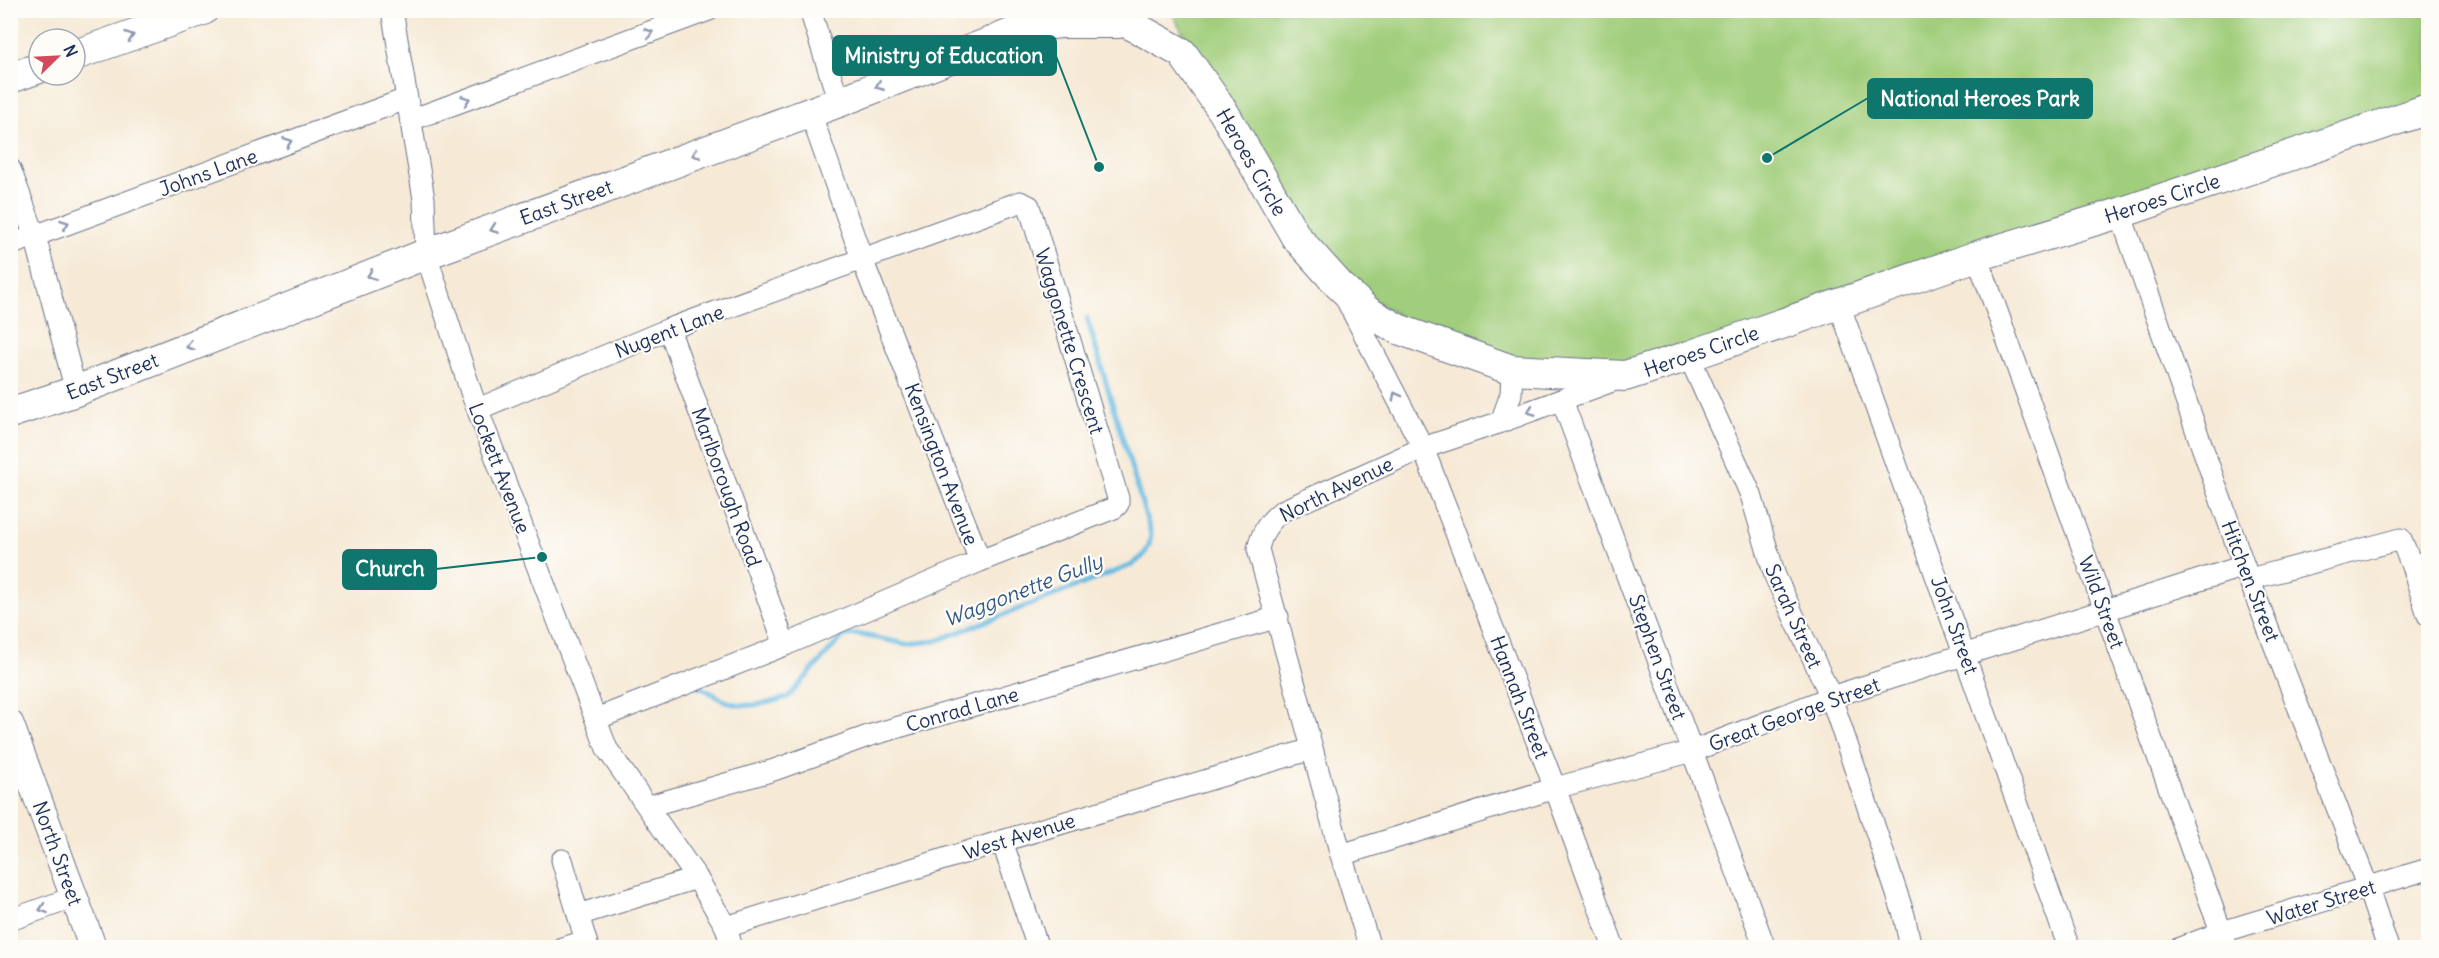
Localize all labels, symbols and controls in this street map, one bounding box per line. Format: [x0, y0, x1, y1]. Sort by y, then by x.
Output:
north arrow [27, 27, 87, 87]
one-way arrow [643, 27, 654, 40]
one-way arrow [124, 30, 135, 43]
callout: Ministry of Education [833, 36, 1056, 75]
text: N [59, 42, 82, 60]
text: Ministry of Education [845, 42, 1043, 69]
one-way arrow [874, 79, 885, 91]
callout: National Heroes Park [1868, 79, 2092, 118]
text: National Heroes Park [1880, 85, 2080, 112]
one-way arrow [460, 95, 471, 107]
street label: Heroes Circle [1211, 104, 1293, 220]
one-way arrow [282, 137, 293, 150]
street label: Johns Lane [155, 143, 261, 201]
one-way arrow [692, 147, 703, 159]
street label: Heroes Circle [2101, 168, 2223, 228]
street label: East Street [516, 174, 616, 230]
one-way arrow [60, 219, 70, 232]
one-way arrow [489, 222, 500, 234]
street label: Waggonette Crescent [1030, 245, 1110, 437]
one-way arrow [367, 268, 377, 281]
street label: Nugent Lane [611, 299, 727, 363]
street label: Heroes Circle [1640, 320, 1762, 382]
one-way arrow [185, 339, 196, 351]
street label: East Street [62, 347, 162, 405]
street label: Kensington Avenue [900, 379, 984, 549]
one-way arrow [1392, 392, 1403, 402]
street label: Lockett Avenue [464, 399, 536, 537]
street label: Marlborough Road [687, 404, 767, 570]
one-way arrow [1526, 404, 1537, 417]
street label: North Avenue [1275, 451, 1397, 527]
street label: Hitchen Street [2216, 517, 2286, 645]
water label: Waggonette Gully [940, 547, 1108, 633]
callout: Church [343, 550, 436, 589]
street label: Wild Street [2074, 552, 2130, 652]
text: Church [355, 555, 425, 582]
street label: Sarah Street [1760, 560, 1828, 672]
street label: John Street [1926, 573, 1984, 678]
street label: Stephen Street [1624, 591, 1692, 723]
street label: Hannah Street [1485, 632, 1555, 762]
street label: Great George Street [1705, 671, 1883, 757]
street label: Conrad Lane [903, 681, 1021, 737]
street label: North Street [28, 797, 89, 909]
street label: West Avenue [960, 807, 1078, 865]
street label: Water Street [2264, 874, 2379, 930]
one-way arrow [38, 901, 49, 914]

